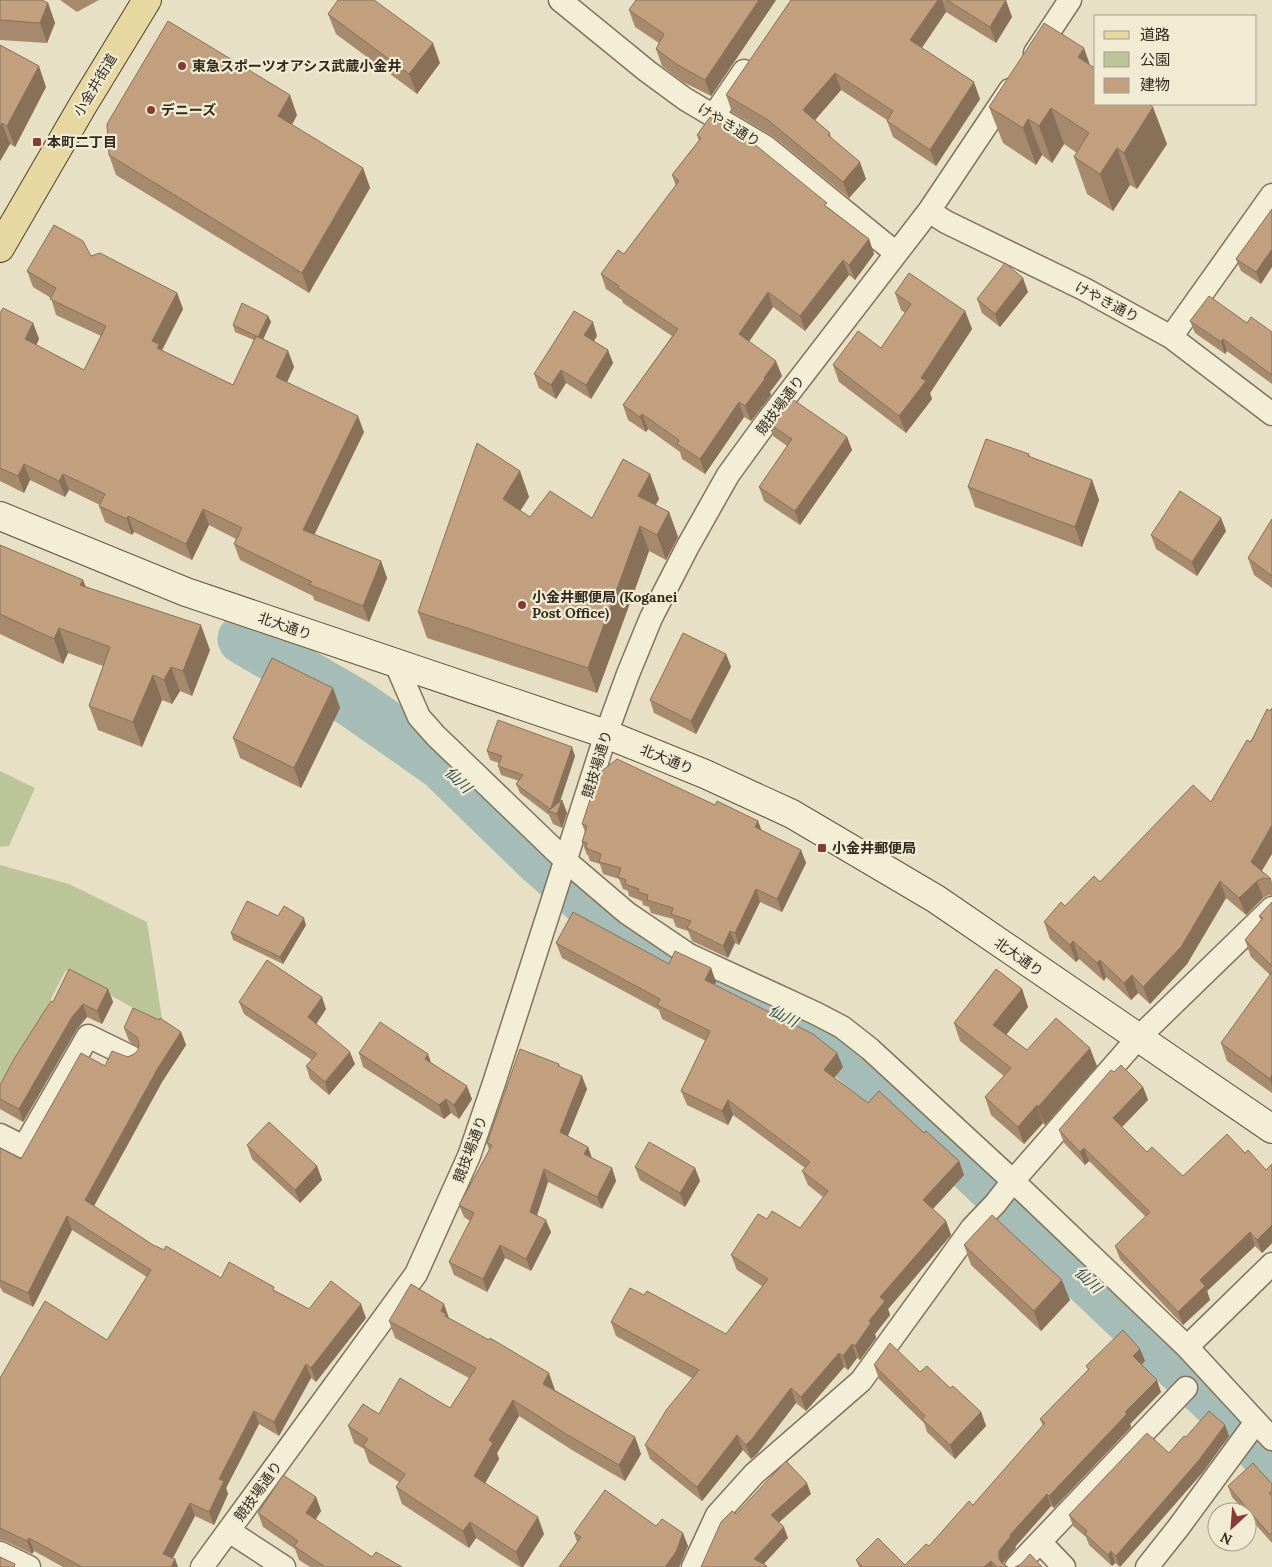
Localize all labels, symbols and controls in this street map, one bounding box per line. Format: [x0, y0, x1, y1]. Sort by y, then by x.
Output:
legend [1094, 15, 1257, 105]
text: 道路 [1140, 25, 1170, 44]
street label: 小金井街道 [69, 50, 121, 120]
text: 公園 [1140, 50, 1170, 69]
place label: 東急スポーツオアシス武蔵小金井 [192, 57, 401, 75]
marker: 東急スポーツオアシス武蔵小金井 [176, 60, 188, 72]
text: 建物 [1140, 75, 1170, 94]
street label: けやき通り [694, 99, 764, 151]
place label: デニーズ [161, 101, 216, 119]
marker: デニーズ [145, 104, 157, 116]
place label: 本町二丁目 [47, 133, 117, 151]
marker: 本町二丁目 [31, 136, 43, 148]
street label: けやき通り [1072, 278, 1142, 326]
street label: 競技場通り [752, 372, 808, 438]
place label: 小金井郵便局 (Koganei Post Office) [532, 588, 678, 622]
marker: 小金井郵便局 (Koganei Post Office) [516, 599, 528, 611]
street label: 北大通り [256, 608, 314, 644]
street label: 競技場通り [578, 728, 616, 800]
street label: 北大通り [638, 740, 696, 778]
water label: 仙川 [441, 762, 477, 798]
place label: 小金井郵便局 [832, 839, 916, 857]
marker: 小金井郵便局 [816, 842, 828, 854]
street label: 北大通り [991, 934, 1047, 980]
water label: 仙川 [766, 1000, 803, 1032]
street label: 競技場通り [449, 1113, 491, 1185]
water label: 仙川 [1071, 1262, 1107, 1298]
street label: 競技場通り [230, 1457, 286, 1525]
north arrow [1207, 1502, 1257, 1552]
text: N [1217, 1528, 1235, 1549]

